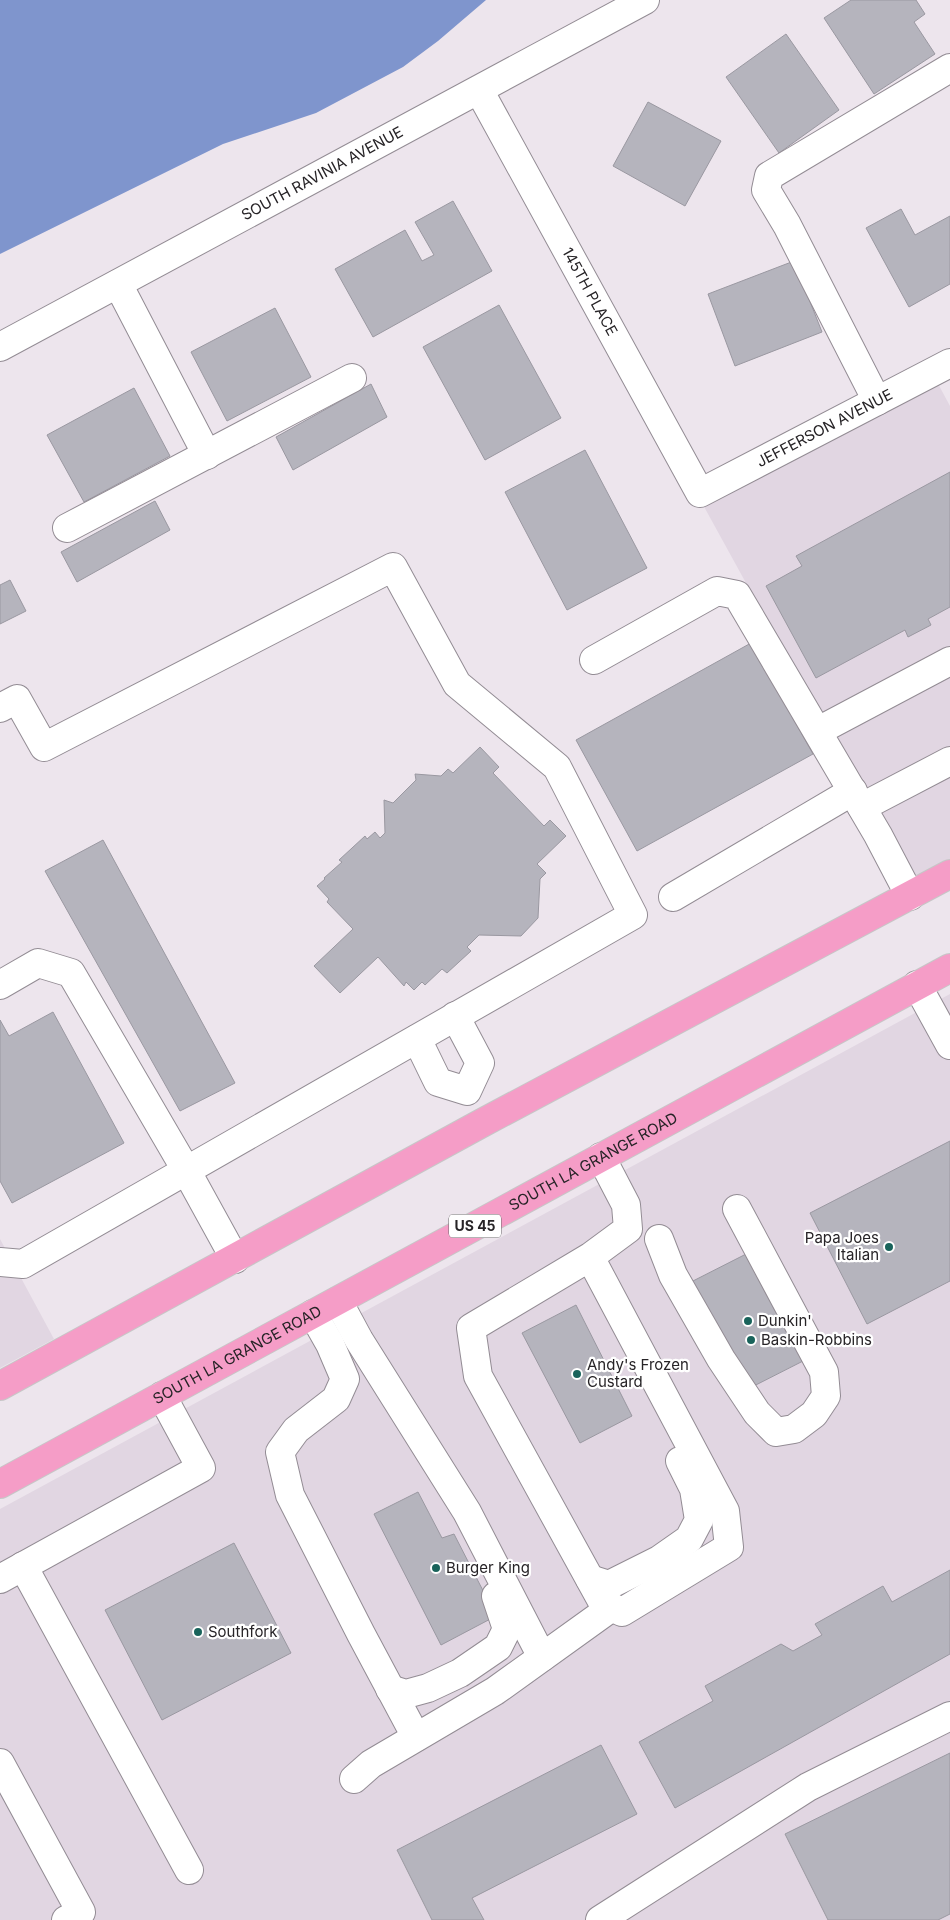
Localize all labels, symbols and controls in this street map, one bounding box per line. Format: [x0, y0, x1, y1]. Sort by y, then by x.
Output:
street label: SOUTH RAVINIA AVENUE [238, 122, 406, 224]
street label: 145TH PLACE [558, 244, 622, 339]
street label: JEFFERSON AVENUE [753, 385, 896, 471]
street label: SOUTH LA GRANGE ROAD [505, 1108, 681, 1215]
road number: US 45 [449, 1214, 501, 1238]
place label: Papa Joes Italian [805, 1228, 879, 1264]
marker: Papa Joes Italian [883, 1241, 895, 1253]
street label: SOUTH LA GRANGE ROAD [149, 1301, 325, 1408]
place label: Dunkin' [758, 1311, 812, 1330]
marker: Dunkin' [742, 1315, 754, 1327]
place label: Baskin-Robbins [761, 1330, 872, 1349]
marker: Baskin-Robbins [745, 1334, 757, 1346]
place label: Andy's Frozen Custard [587, 1355, 689, 1391]
marker: Andy's Frozen Custard [571, 1368, 583, 1380]
place label: Burger King [446, 1558, 530, 1577]
marker: Burger King [430, 1562, 442, 1574]
place label: Southfork [208, 1622, 278, 1641]
marker: Southfork [192, 1626, 204, 1638]

